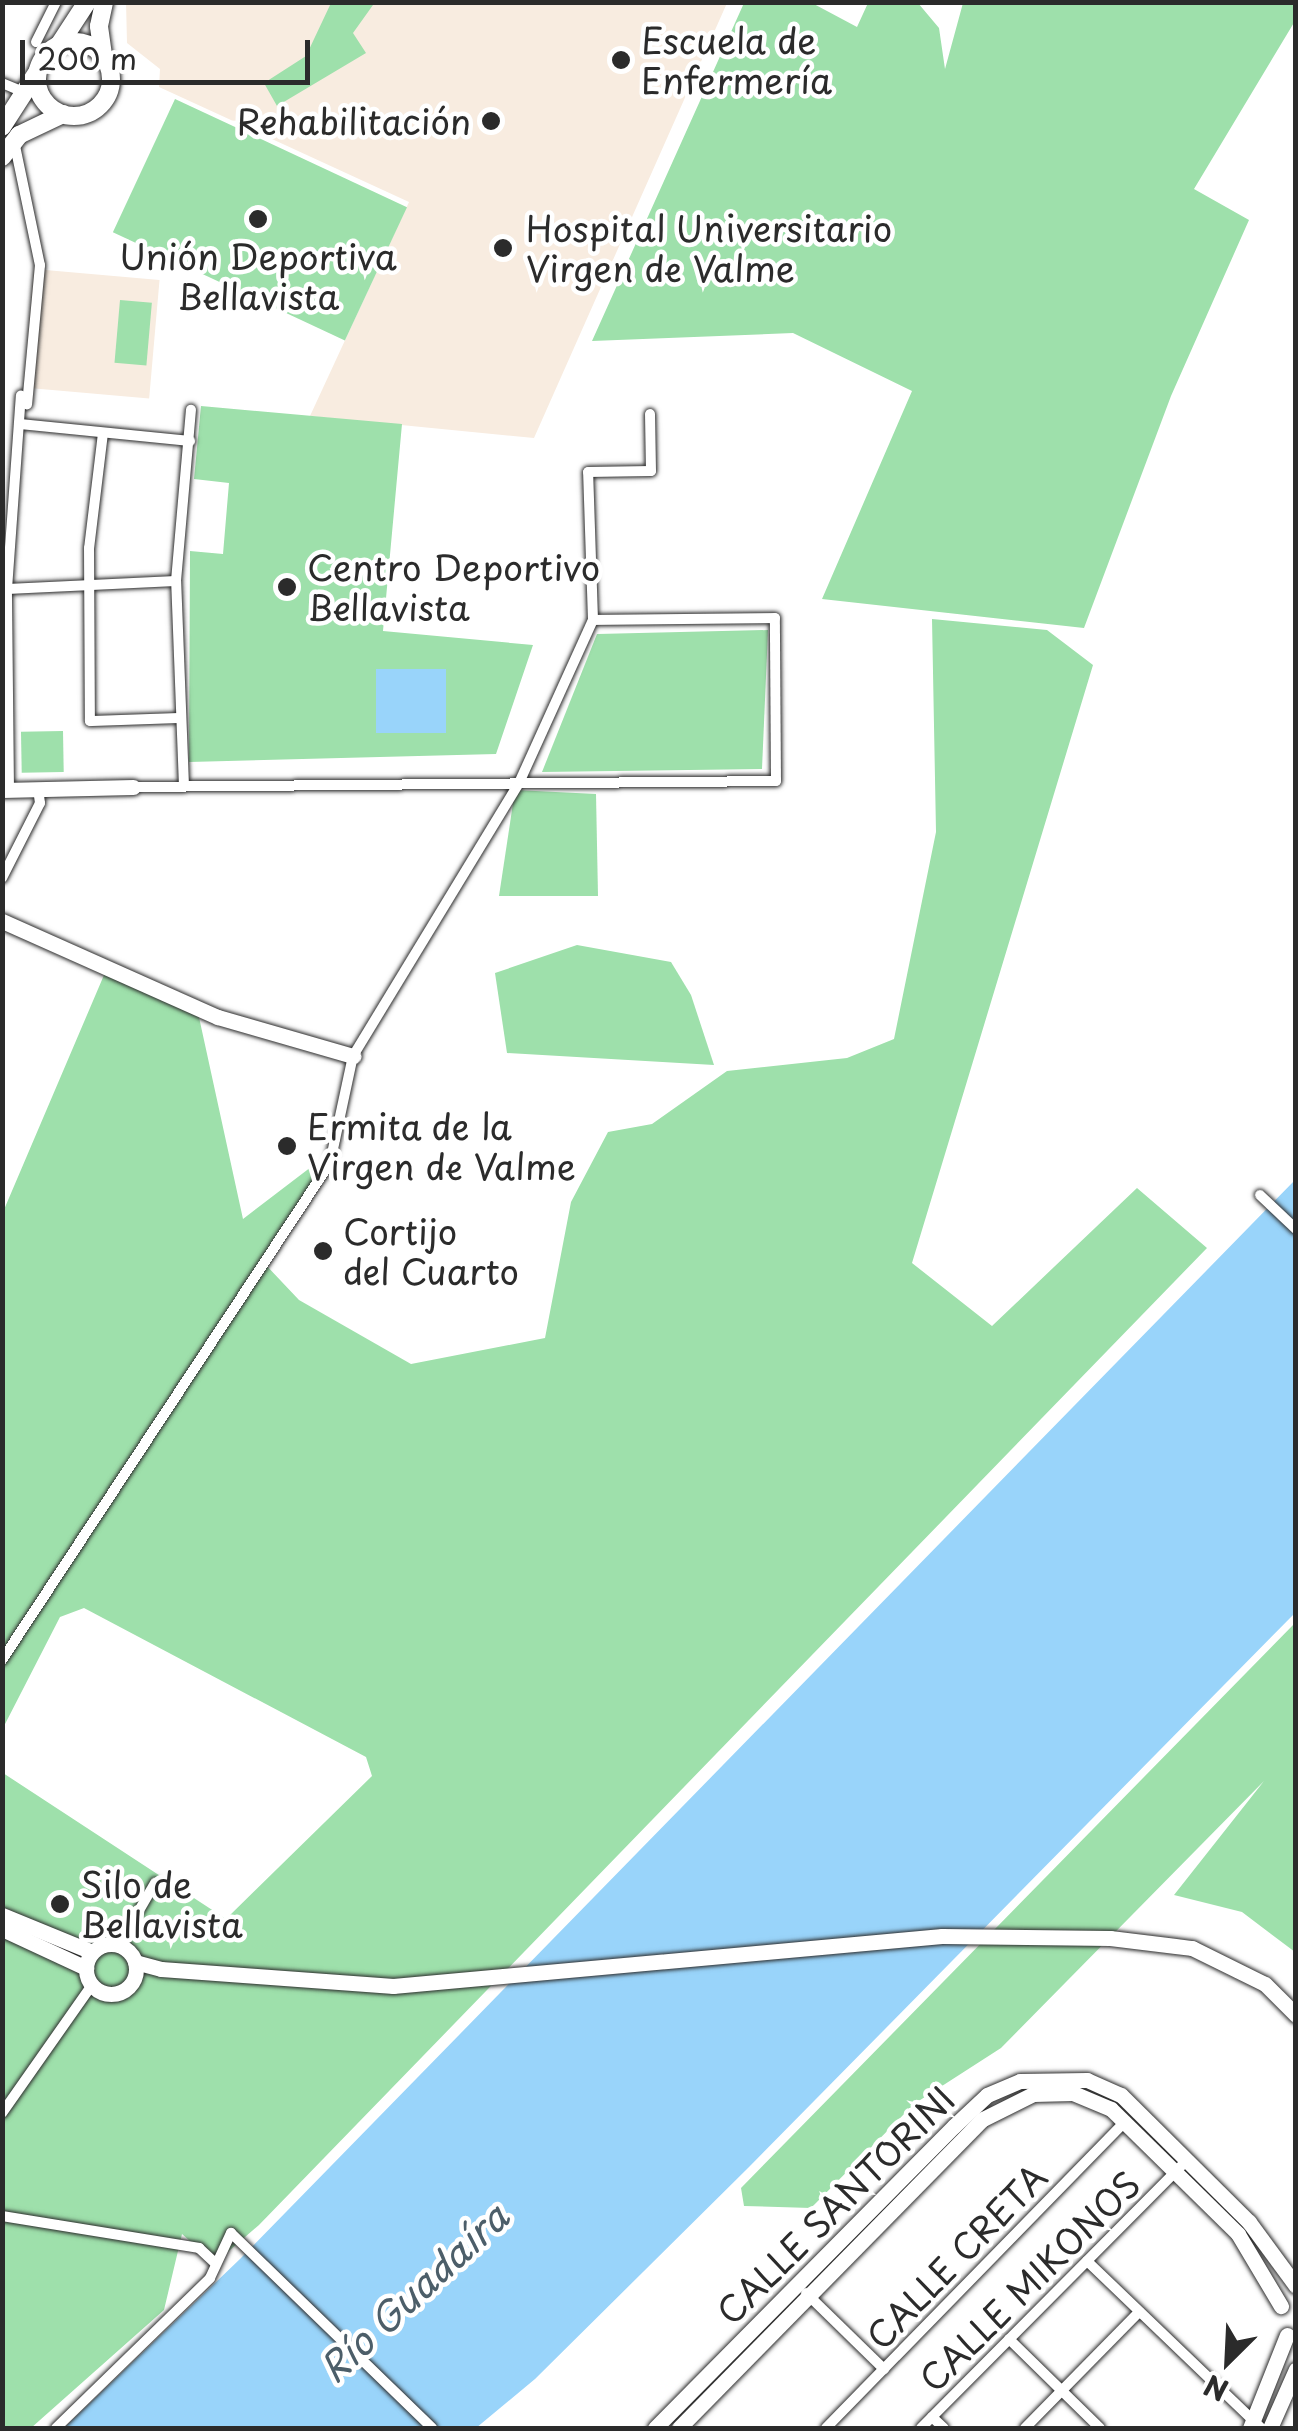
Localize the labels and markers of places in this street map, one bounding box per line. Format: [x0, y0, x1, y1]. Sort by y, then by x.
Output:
place label: Escuela de Enfermería [641, 19, 832, 101]
marker: Escuela de Enfermería [610, 49, 632, 71]
place label: Rehabilitación [237, 100, 471, 142]
marker: Rehabilitación [480, 110, 502, 132]
place label: Hospital Universitario Virgen de Valme [526, 207, 893, 289]
marker: Unión Deportiva Bellavista [247, 208, 269, 230]
place label: Unión Deportiva Bellavista [119, 235, 397, 317]
marker: Hospital Universitario Virgen de Valme [490, 235, 516, 261]
place label: Centro Deportivo Bellavista [307, 546, 600, 628]
marker: Centro Deportivo Bellavista [276, 576, 298, 598]
place label: Ermita de la Virgen de Valme [307, 1105, 578, 1187]
marker: Ermita de la Virgen de Valme [276, 1135, 298, 1157]
place label: Cortijo del Cuarto [343, 1210, 522, 1292]
marker: Cortijo del Cuarto [312, 1240, 334, 1262]
place label: Silo de Bellavista [80, 1863, 243, 1945]
marker: Silo de Bellavista [49, 1893, 71, 1915]

